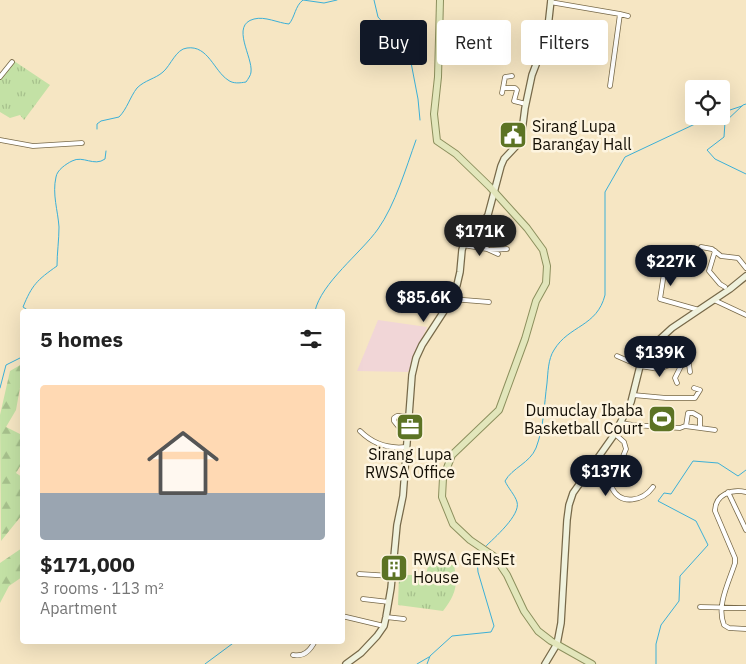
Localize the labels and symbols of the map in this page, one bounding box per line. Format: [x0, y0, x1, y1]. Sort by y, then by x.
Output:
place label: Sirang Lupa Barangay Hall [532, 116, 632, 154]
public building icon: Sirang Lupa Barangay Hall [498, 120, 528, 150]
pin: $171K [445, 214, 515, 257]
pin: $227K [636, 244, 706, 287]
pin: $85.6K [383, 280, 465, 323]
pin: $139K [625, 336, 695, 378]
place label: Dumuclay Ibaba Basketball Court [524, 400, 643, 438]
sports icon: Dumuclay Ibaba Basketball Court [647, 404, 677, 434]
office icon: Sirang Lupa RWSA Office [395, 412, 425, 442]
place label: Sirang Lupa RWSA Office [365, 444, 455, 482]
pin: $137K [571, 454, 641, 497]
place label: RWSA GENsEt House [413, 549, 515, 587]
building icon: RWSA GENsEt House [379, 553, 409, 583]

